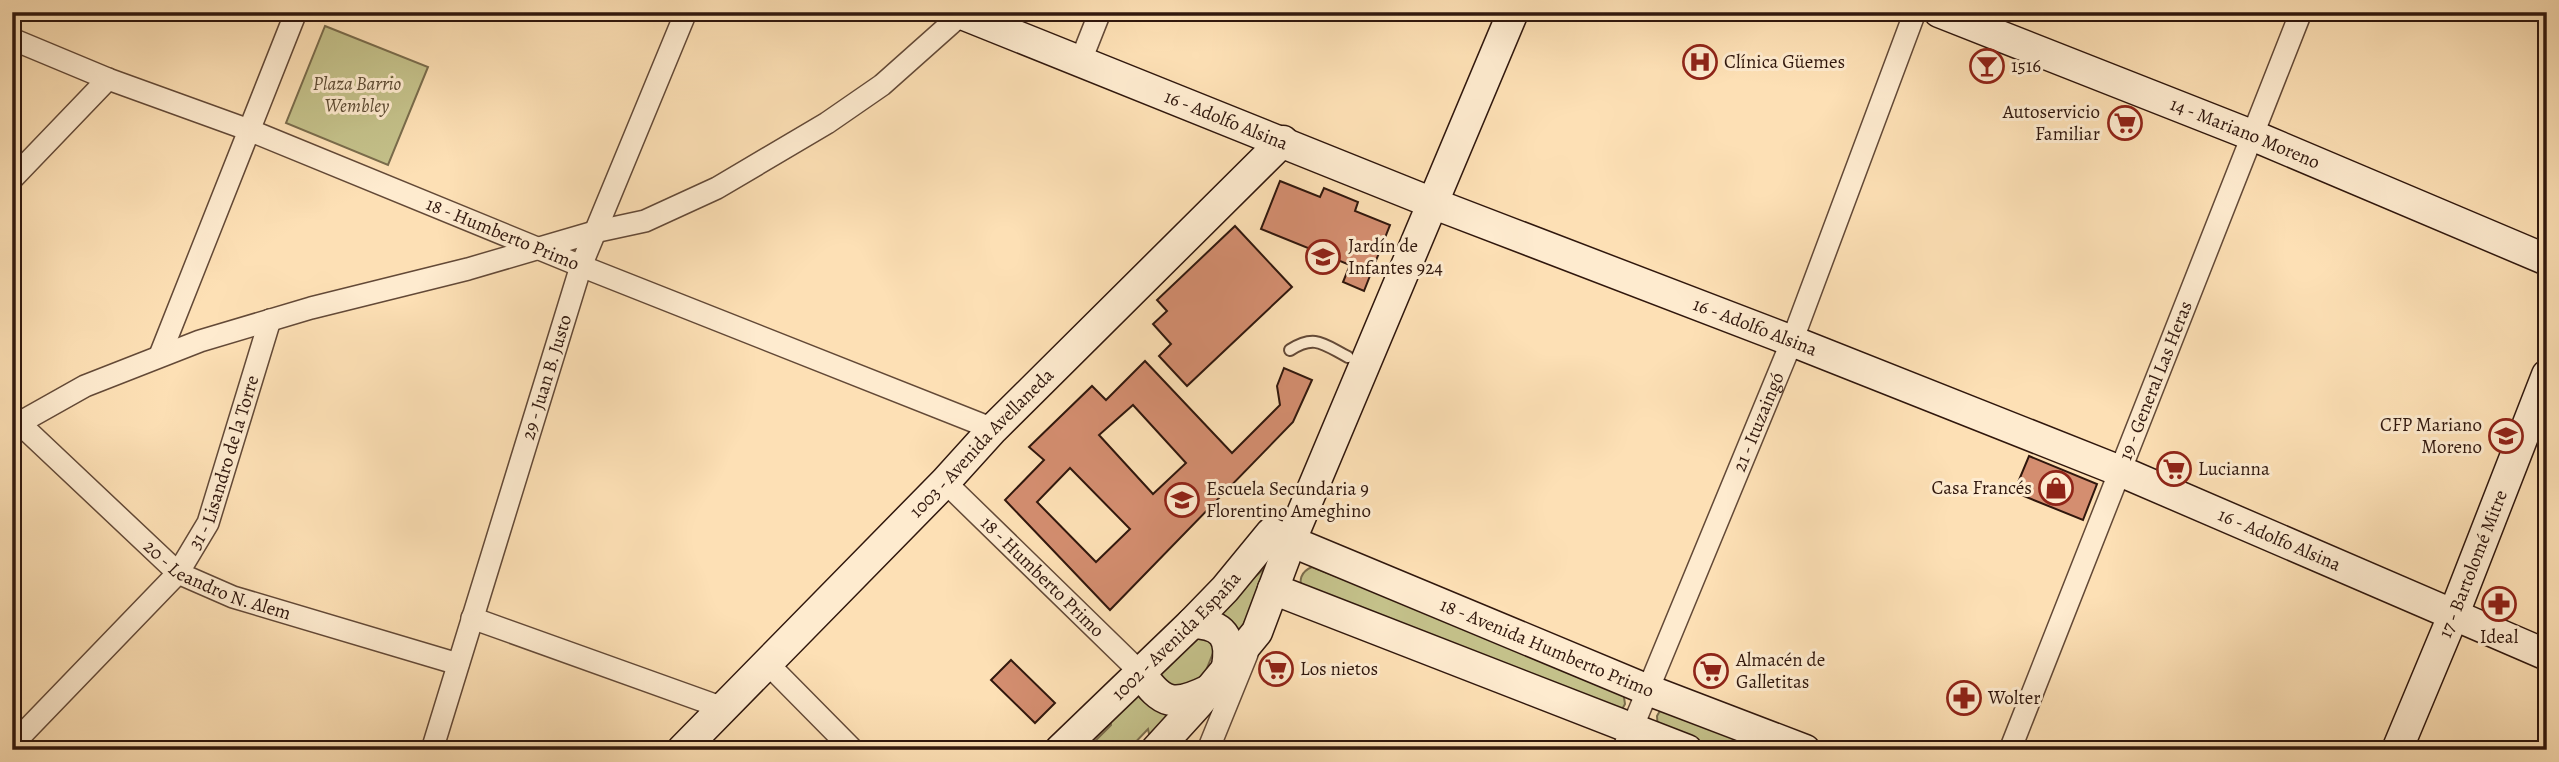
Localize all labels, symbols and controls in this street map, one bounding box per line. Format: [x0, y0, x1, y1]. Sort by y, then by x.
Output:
hospital icon: Clínica Güemes [1681, 43, 1719, 81]
bar icon: 1516 [1968, 47, 2006, 85]
place label: Clínica Güemes [1724, 49, 1845, 75]
place label: 1516 [2011, 53, 2041, 79]
park label: Plaza Barrio Wembley [313, 71, 401, 119]
street label: 16 - Adolfo Alsina [1160, 84, 1292, 157]
street label: 14 - Mariano Moreno [2166, 91, 2324, 175]
place label: Autoservicio Familiar [2002, 99, 2100, 147]
supermarket icon: Autoservicio Familiar [2106, 104, 2144, 142]
street label: 18 - Humberto Primo [422, 191, 583, 277]
place label: Jardín de Infantes 924 [1348, 233, 1443, 281]
school or university icon: Jardín de Infantes 924 [1304, 238, 1342, 276]
street label: 16 - Adolfo Alsina [1689, 291, 1821, 363]
street label: 19 - General Las Heras [2112, 297, 2199, 464]
street label: 29 - Juan B. Justo [515, 311, 578, 443]
street label: 1003 - Avenida Avellaneda [904, 363, 1060, 524]
street label: 21 - Ituzaingó [1726, 368, 1791, 476]
street label: 31 - Lisandro de la Torre [182, 372, 265, 554]
place label: CFP Mariano Moreno [2380, 412, 2482, 460]
school or university icon: CFP Mariano Moreno [2487, 417, 2525, 455]
supermarket icon: Lucianna [2155, 450, 2193, 488]
place label: Lucianna [2198, 456, 2270, 482]
shop icon: Casa Francés [2037, 469, 2075, 507]
place label: Casa Francés [1931, 475, 2032, 501]
place label: Escuela Secundaria 9 Florentino Ameghino [1206, 476, 1371, 524]
school or university icon: Escuela Secundaria 9 Florentino Ameghino [1163, 481, 1201, 519]
street label: 17 - Bartolomé Mitre [2432, 486, 2514, 642]
street label: 16 - Adolfo Alsina [2214, 502, 2345, 578]
street label: 18 - Humberto Primo [975, 511, 1110, 643]
street label: 20 - Leandro N. Alem [138, 534, 294, 627]
street label: 1002 - Avenida España [1106, 566, 1247, 706]
pharmacy icon: Ideal [2480, 585, 2518, 623]
street label: 18 - Avenida Humberto Primo [1436, 592, 1658, 704]
place label: Ideal [2480, 624, 2519, 650]
place label: Almacén de Galletitas [1735, 647, 1825, 695]
supermarket icon: Los nietos [1257, 650, 1295, 688]
supermarket icon: Almacén de Galletitas [1692, 652, 1730, 690]
place label: Los nietos [1300, 656, 1378, 682]
pharmacy icon: Wolter [1945, 679, 1983, 717]
place label: Wolter [1987, 685, 2040, 711]

